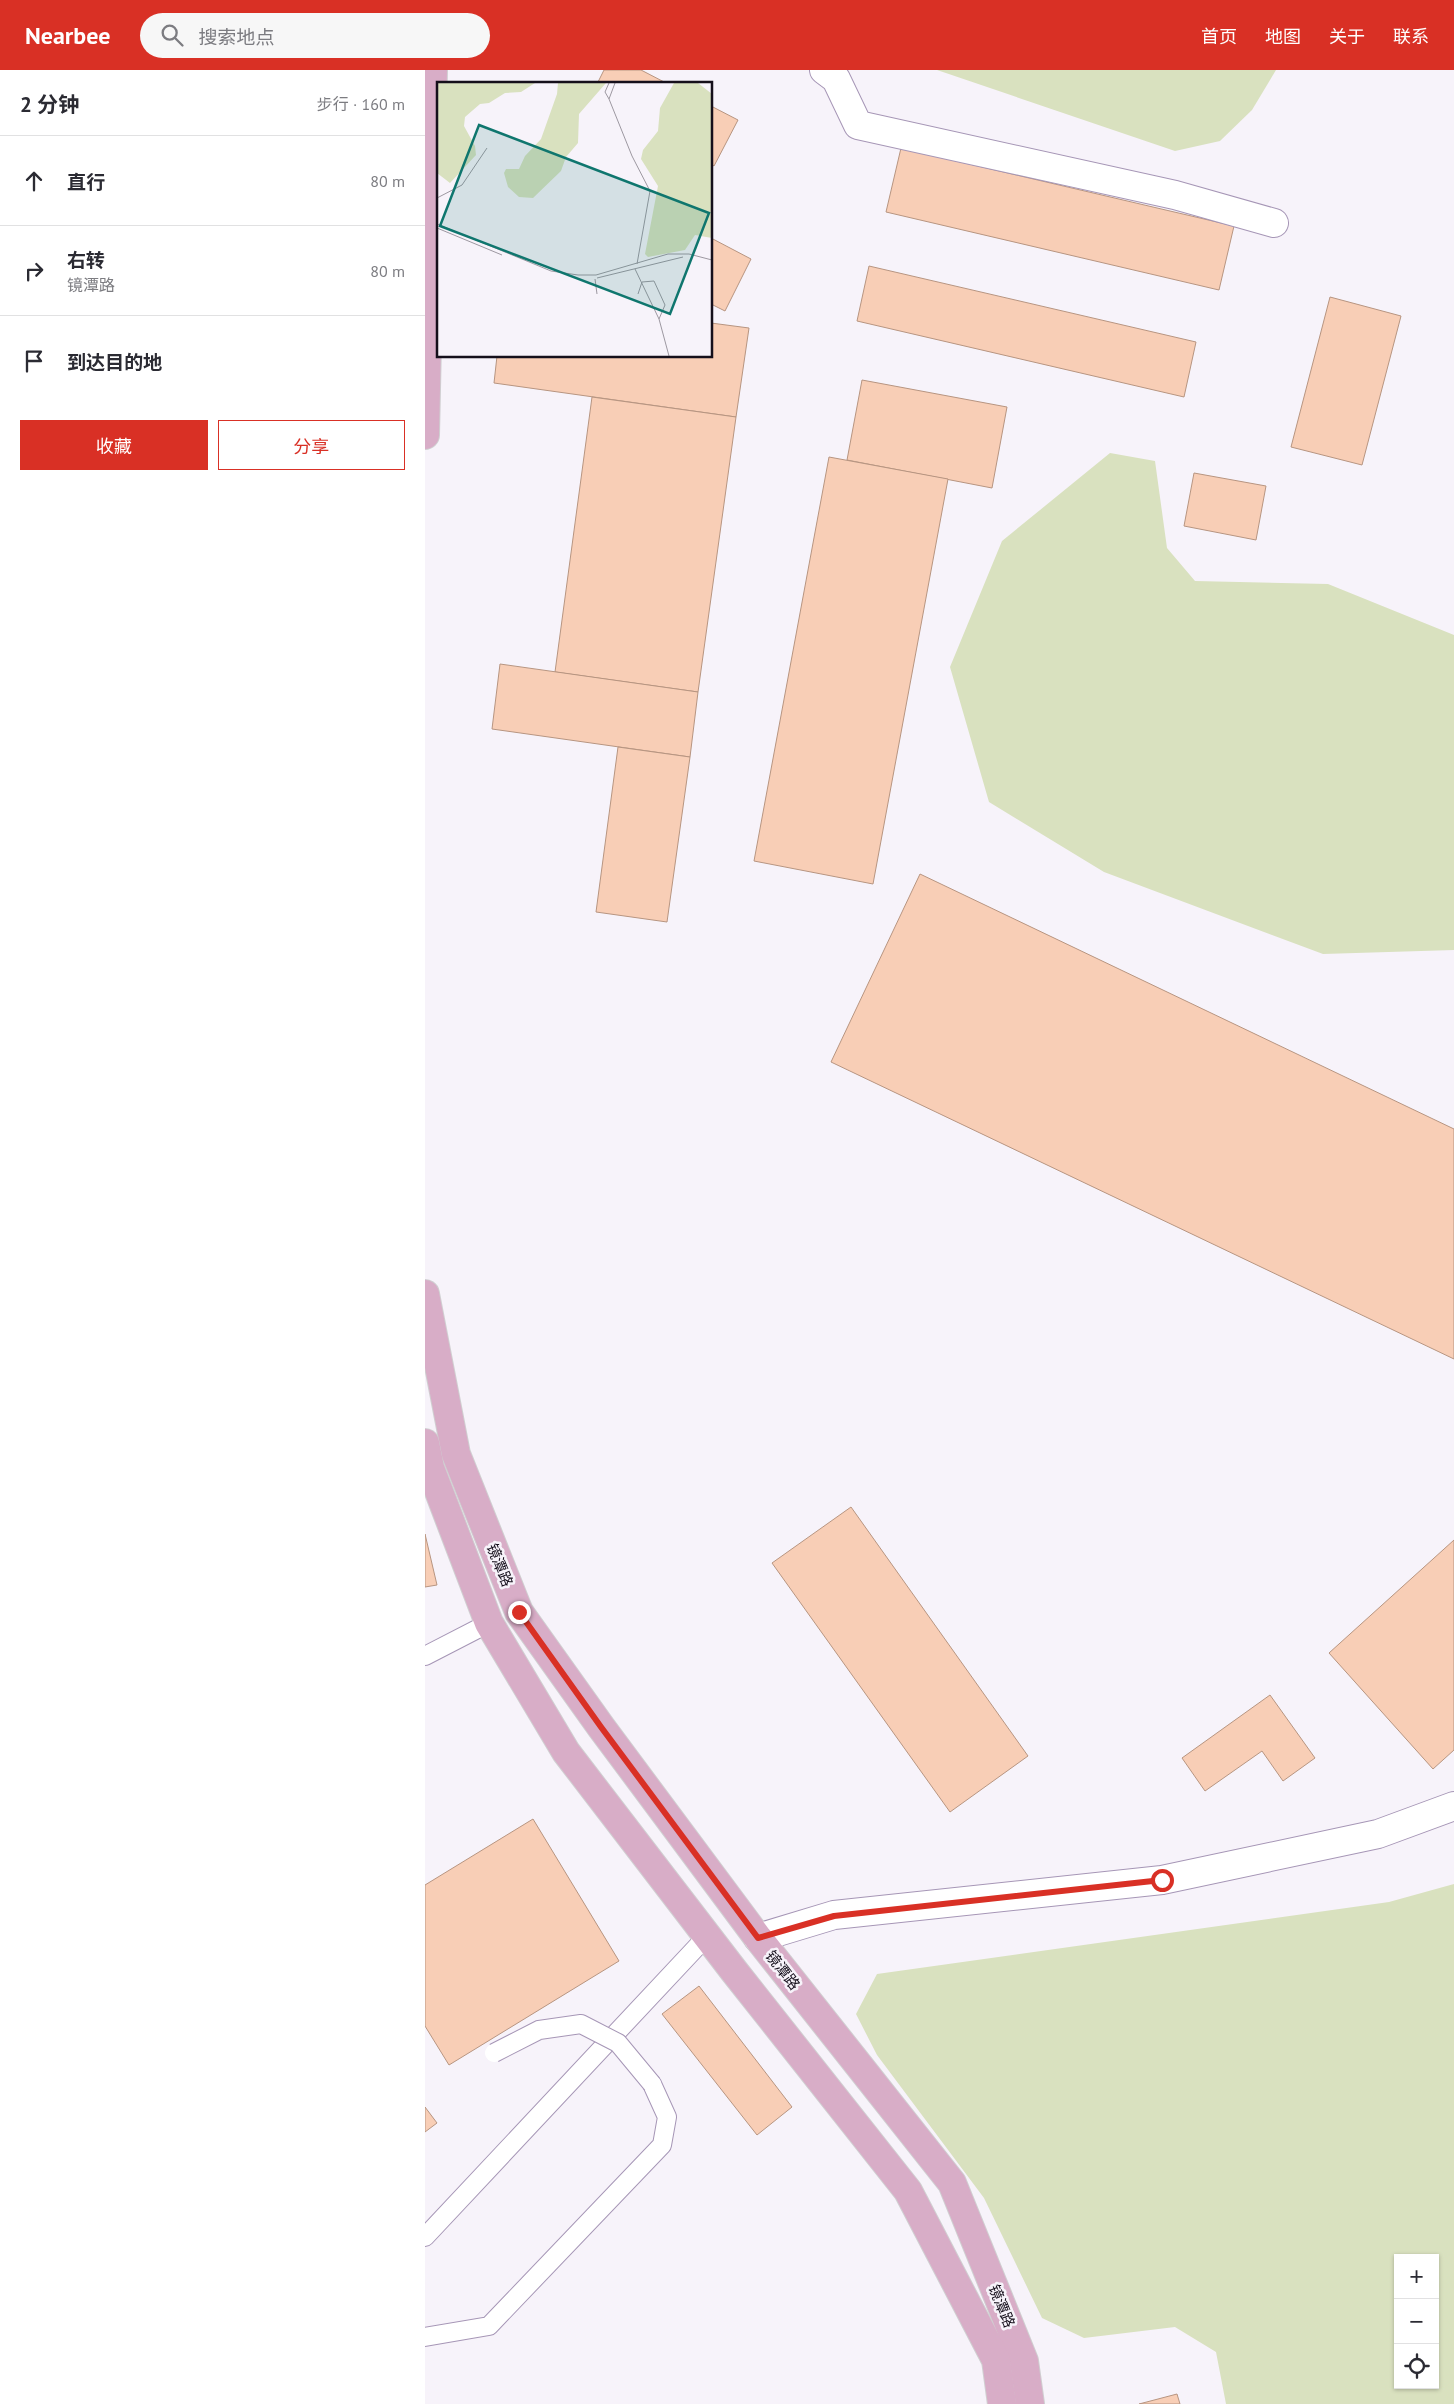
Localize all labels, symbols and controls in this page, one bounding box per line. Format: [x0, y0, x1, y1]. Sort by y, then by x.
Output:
search box [140, 13, 490, 58]
text: Nearbee [25, 20, 110, 51]
icon: search [158, 21, 186, 49]
text: 搜索地点 [198, 25, 274, 49]
text: 首页 [1201, 25, 1237, 48]
text: 地图 [1265, 25, 1301, 48]
text: 关于 [1329, 25, 1365, 48]
text: 联系 [1393, 25, 1429, 48]
inset map [437, 82, 713, 358]
text: 2 分钟 [20, 91, 79, 118]
text: 步行 · 160 m [317, 94, 405, 114]
icon: ahead [20, 167, 48, 195]
text: 直行 [67, 170, 105, 194]
text: 80 m [370, 171, 405, 191]
text: 右转 [67, 248, 105, 272]
icon: right [20, 257, 48, 285]
text: 80 m [370, 261, 405, 281]
text: 镜潭路 [67, 275, 115, 295]
icon: arrive [20, 347, 48, 375]
text: 到达目的地 [67, 350, 162, 374]
button: 收藏 [20, 420, 208, 470]
button: 分享 [218, 420, 405, 470]
street label: 镜潭路 [483, 1541, 517, 1589]
route end [508, 1601, 531, 1624]
route start [1151, 1869, 1174, 1892]
street label: 镜潭路 [762, 1946, 804, 1994]
map controls [1394, 2254, 1439, 2389]
button: + [1394, 2254, 1439, 2299]
street label: 镜潭路 [985, 2282, 1019, 2330]
button: − [1394, 2299, 1439, 2344]
button: locate [1394, 2344, 1439, 2389]

